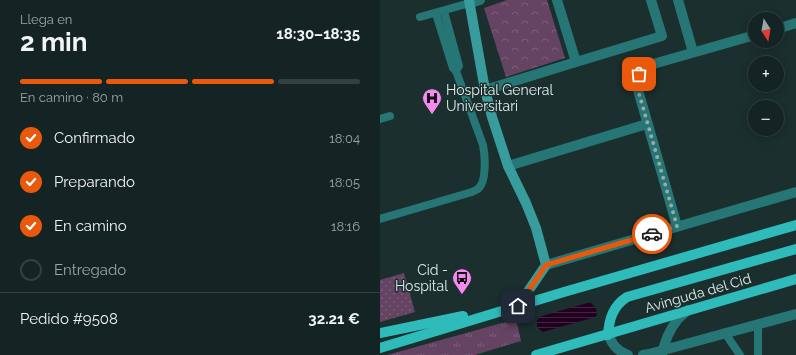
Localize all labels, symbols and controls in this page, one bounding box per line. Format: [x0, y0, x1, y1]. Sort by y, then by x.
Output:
text: Llega en [20, 12, 72, 27]
north arrow [748, 12, 784, 48]
map controls [748, 12, 784, 136]
text: 18:30–18:35 [276, 25, 360, 43]
text: 2 min [20, 27, 87, 57]
button: + [748, 56, 784, 92]
pin [622, 57, 656, 91]
icon: bag [628, 63, 650, 85]
place label: Hospital General Universitari [446, 82, 553, 114]
hospital icon: Hospital General Universitari [421, 87, 443, 115]
text: En camino · 80 m [20, 90, 123, 105]
button: − [748, 100, 784, 136]
icon: check [20, 127, 42, 149]
text: Confirmado [54, 129, 135, 147]
text: 18:04 [329, 131, 360, 146]
icon: check [20, 171, 42, 193]
text: Preparando [54, 173, 135, 191]
text: 18:05 [329, 175, 360, 190]
courier [632, 214, 672, 254]
icon: check [20, 215, 42, 237]
text: En camino [54, 217, 127, 235]
text: 18:16 [331, 219, 360, 234]
icon: car [641, 223, 663, 245]
text: Entregado [54, 261, 126, 279]
place label: Cid - Hospital [395, 262, 448, 294]
bus stop icon: Cid - Hospital [451, 267, 473, 295]
street label: Avinguda del Cid [643, 270, 753, 316]
pin [501, 289, 535, 323]
icon: home [507, 295, 529, 317]
text: Pedido #9508 [20, 310, 118, 328]
text: 32.21 € [308, 310, 360, 328]

